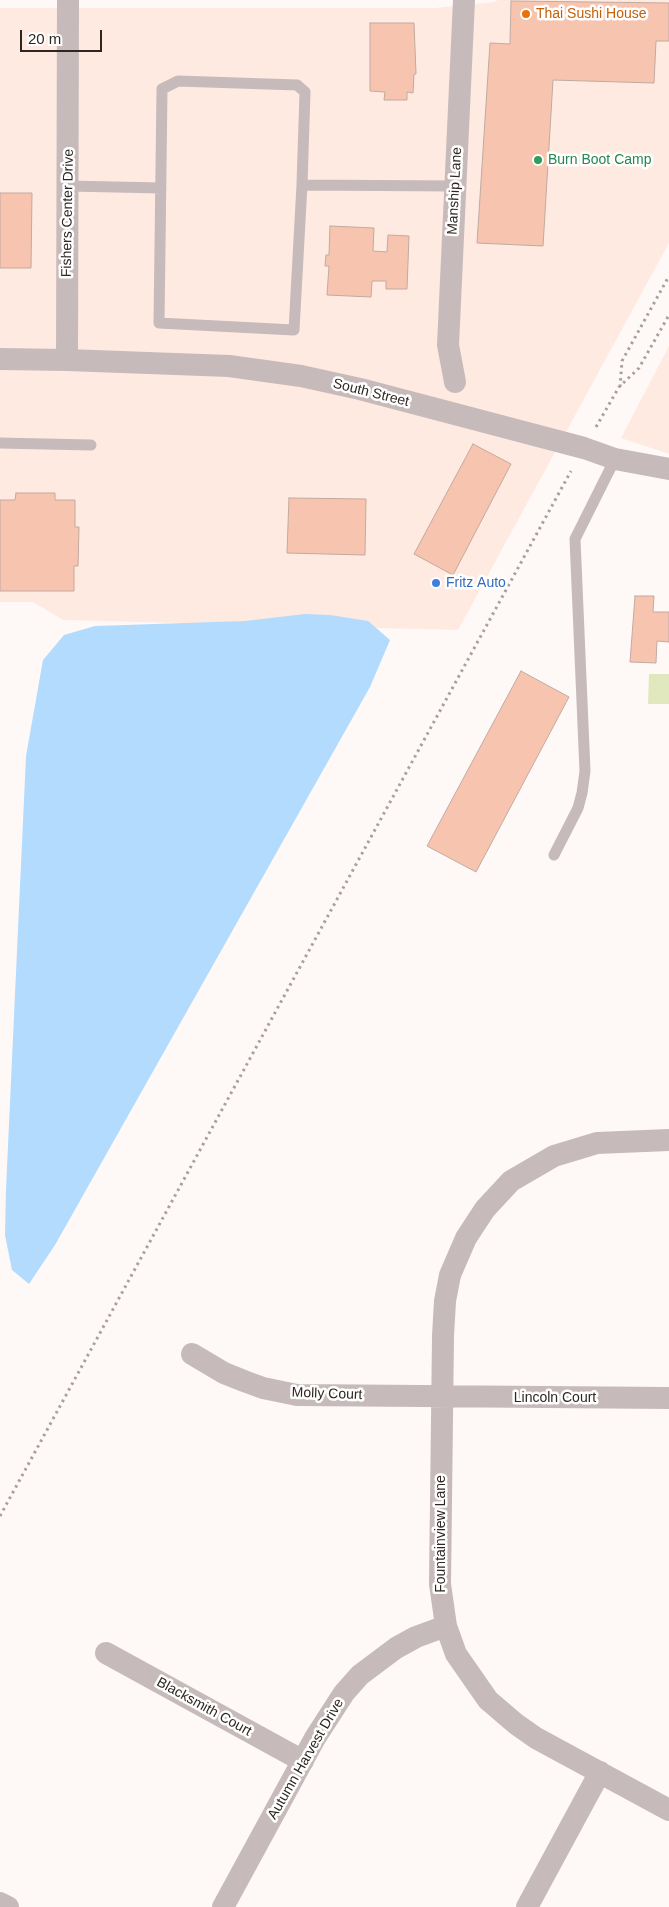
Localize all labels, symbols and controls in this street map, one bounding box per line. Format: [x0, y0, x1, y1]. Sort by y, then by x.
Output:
place label: Thai Sushi House [536, 6, 647, 22]
marker: Thai Sushi House [520, 8, 532, 20]
scale bar [22, 20, 105, 52]
text: 20 m [28, 30, 61, 47]
street label: Manship Lane [444, 147, 466, 235]
street label: Fishers Center Drive [58, 149, 78, 277]
place label: Burn Boot Camp [548, 152, 651, 168]
marker: Burn Boot Camp [532, 154, 544, 166]
street label: South Street [331, 375, 411, 411]
place label: Fritz Auto [446, 575, 506, 591]
marker: Fritz Auto [430, 577, 442, 589]
street label: Molly Court [291, 1384, 363, 1404]
street label: Lincoln Court [514, 1390, 596, 1406]
street label: Fountainview Lane [433, 1475, 449, 1593]
street label: Blacksmith Court [154, 1674, 254, 1740]
street label: Autumn Harvest Drive [264, 1696, 348, 1822]

